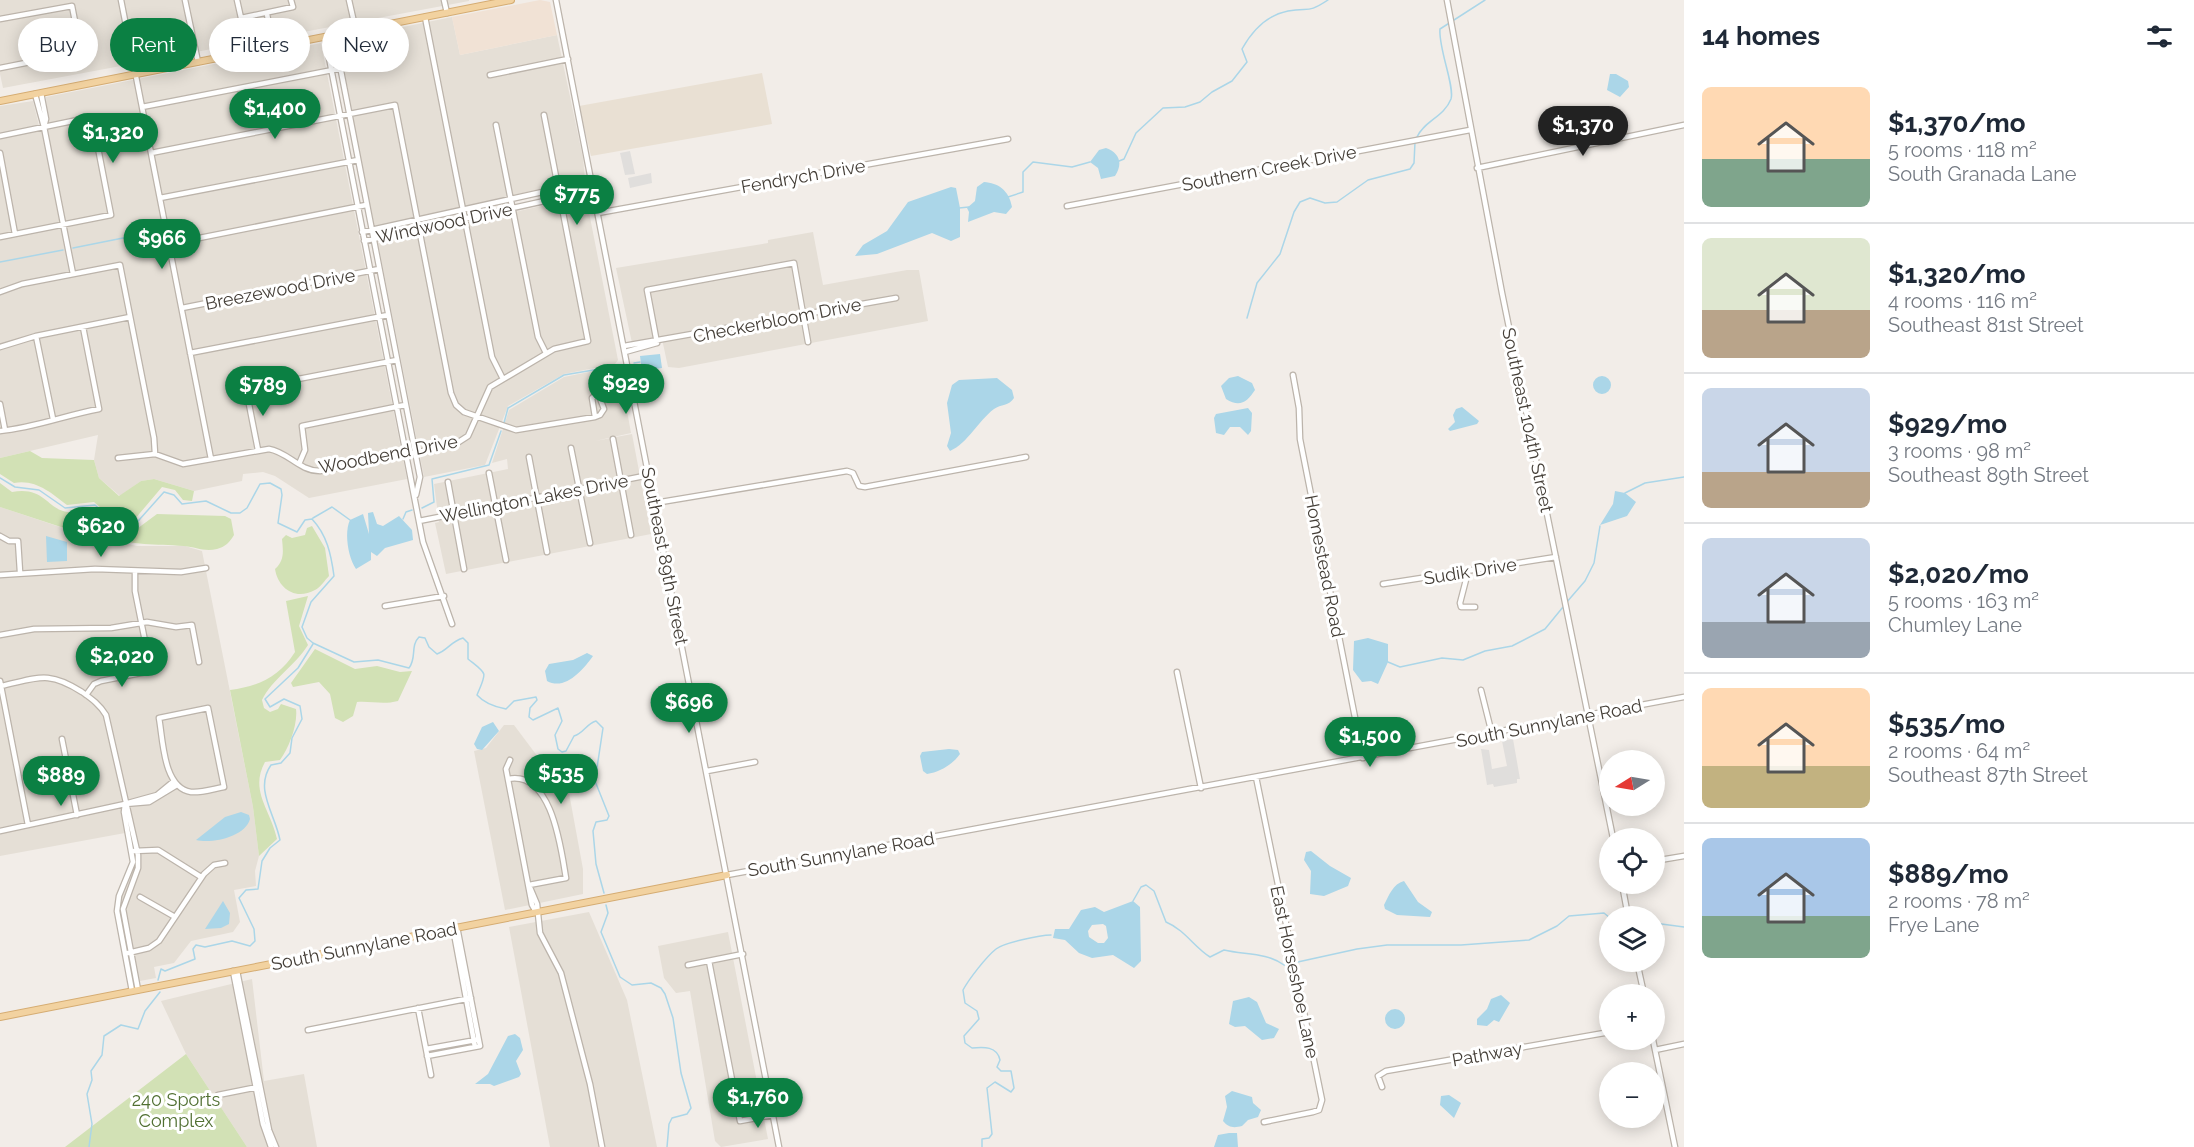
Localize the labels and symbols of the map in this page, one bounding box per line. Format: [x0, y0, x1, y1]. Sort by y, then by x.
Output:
pin: $1,400 [226, 89, 324, 140]
pin: $1,370 [1534, 106, 1632, 157]
pin: $1,320 [64, 113, 162, 164]
street label: Southern Creek Drive [1180, 141, 1359, 195]
street label: Fendrych Drive [739, 155, 867, 197]
pin: $775 [541, 175, 613, 226]
street label: Windwood Drive [374, 198, 515, 248]
pin: $966 [126, 219, 198, 270]
street label: Breezewood Drive [203, 264, 357, 314]
street label: Checkerbloom Drive [691, 293, 863, 347]
street label: Southeast 104th Street [1498, 326, 1558, 514]
pin: $929 [590, 364, 662, 415]
pin: $789 [227, 366, 299, 417]
street label: Woodbend Drive [317, 430, 460, 478]
street label: Southeast 89th Street [637, 465, 693, 647]
street label: Wellington Lakes Drive [438, 469, 630, 527]
street label: Homestead Road [1301, 493, 1349, 639]
pin: $620 [65, 507, 137, 558]
street label: Sudik Drive [1422, 553, 1518, 589]
pin: $2,020 [73, 637, 171, 688]
pin: $696 [653, 683, 725, 734]
street label: South Sunnylane Road [1454, 695, 1644, 751]
pin: $1,500 [1321, 717, 1419, 768]
north arrow [1599, 750, 1665, 816]
pin: $535 [525, 754, 597, 805]
pin: $889 [25, 756, 97, 807]
street label: South Sunnylane Road [746, 827, 936, 881]
street label: East Horseshoe Lane [1266, 884, 1324, 1061]
street label: South Sunnylane Road [269, 918, 459, 974]
street label: Pathway [1450, 1037, 1524, 1070]
pin: $1,760 [709, 1078, 807, 1129]
park label: 240 Sports Complex [132, 1089, 221, 1131]

